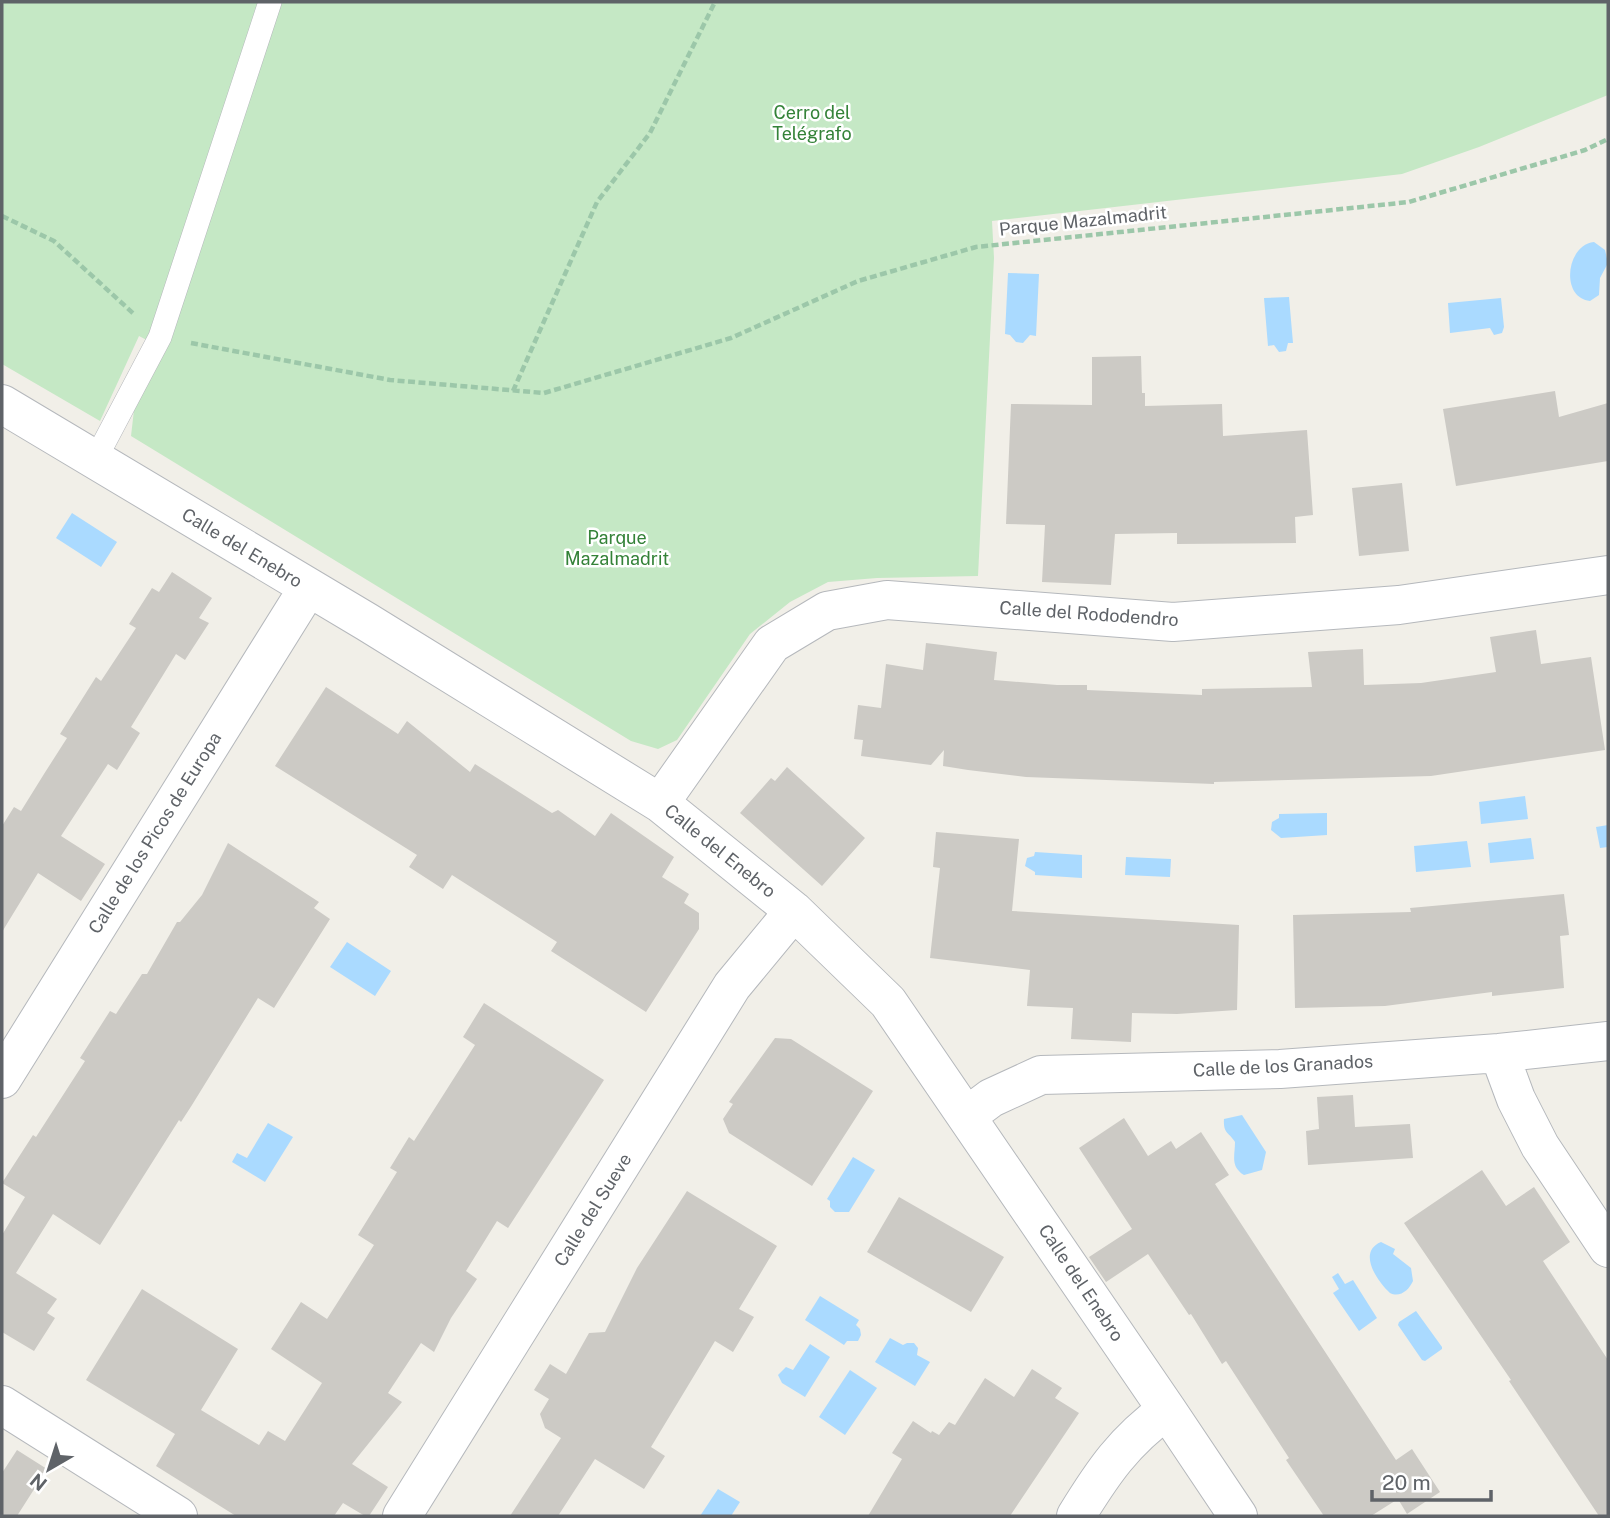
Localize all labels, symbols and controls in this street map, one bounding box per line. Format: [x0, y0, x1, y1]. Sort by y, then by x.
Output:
park label: Cerro del Telégrafo [772, 102, 852, 144]
street label: Parque Mazalmadrit [998, 201, 1168, 240]
street label: Calle del Enebro [178, 503, 306, 592]
park label: Parque Mazalmadrit [565, 527, 669, 569]
street label: Calle del Rododendro [999, 597, 1179, 630]
street label: Calle de los Picos de Europa [84, 728, 225, 937]
street label: Calle del Enebro [661, 799, 780, 902]
street label: Calle de los Granados [1192, 1050, 1374, 1081]
street label: Calle del Sueve [549, 1149, 636, 1270]
street label: Calle del Enebro [1034, 1220, 1128, 1345]
north arrow [14, 1434, 84, 1504]
scale bar [1372, 1458, 1491, 1502]
text: N [26, 1469, 51, 1495]
text: 20 m [1382, 1470, 1431, 1495]

